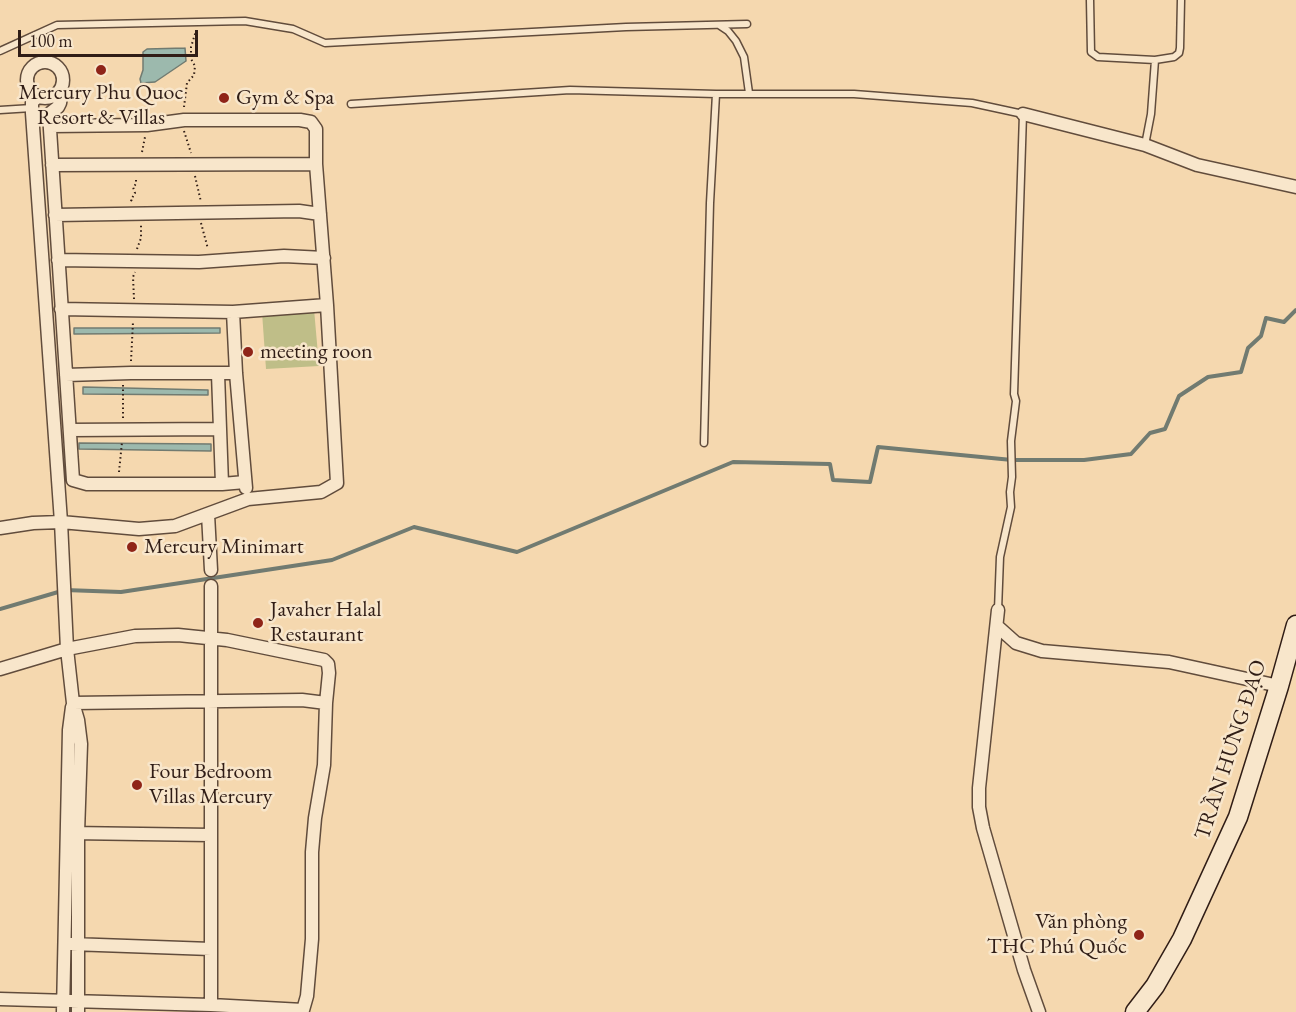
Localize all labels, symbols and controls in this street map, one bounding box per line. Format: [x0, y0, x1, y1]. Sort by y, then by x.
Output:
scale bar [21, 18, 201, 56]
text: 100 m [29, 29, 73, 52]
marker: Mercury Phu Quoc Resort & Villas [94, 63, 108, 77]
place label: Mercury Phu Quoc Resort & Villas [19, 80, 183, 132]
place label: Gym & Spa [236, 85, 334, 111]
marker: Gym & Spa [217, 91, 231, 105]
place label: meeting roon [260, 339, 373, 365]
marker: meeting roon [241, 345, 255, 359]
place label: Mercury Minimart [144, 534, 304, 560]
marker: Mercury Minimart [125, 540, 139, 554]
place label: Javaher Halal Restaurant [270, 597, 381, 648]
marker: Javaher Halal Restaurant [251, 616, 265, 630]
street label: TRẦN HƯNG ĐẠO [1189, 657, 1273, 843]
place label: Four Bedroom Villas Mercury [149, 759, 272, 810]
marker: Four Bedroom Villas Mercury [130, 778, 144, 792]
place label: Văn phòng THC Phú Quốc [987, 909, 1127, 960]
marker: Văn phòng THC Phú Quốc [1132, 928, 1146, 942]

